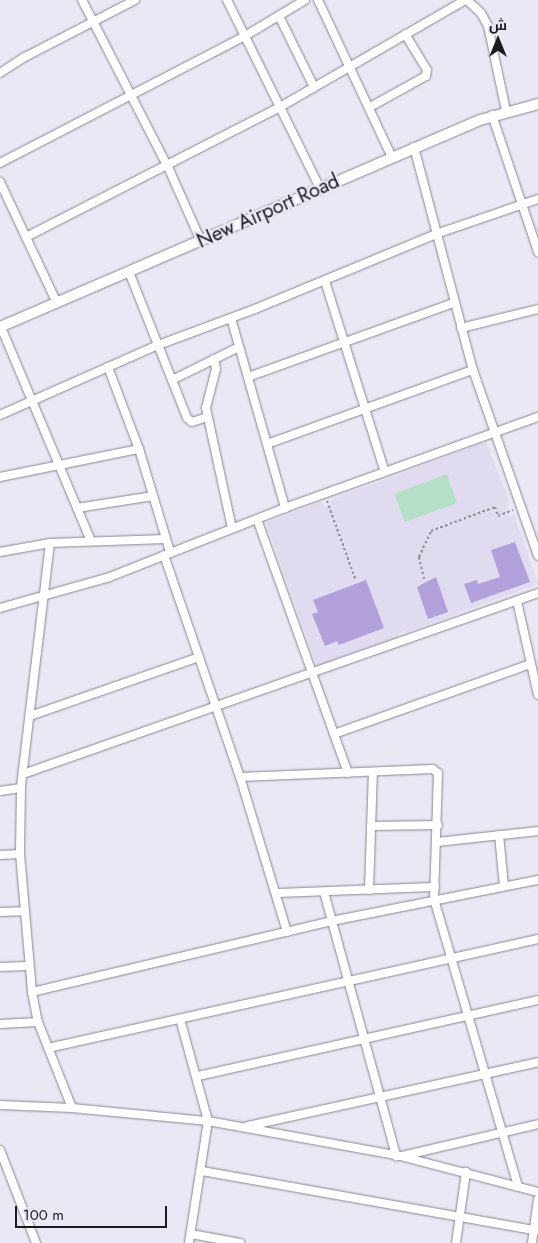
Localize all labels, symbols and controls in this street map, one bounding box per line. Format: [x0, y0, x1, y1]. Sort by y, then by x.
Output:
north arrow [473, 15, 523, 65]
text: ش [489, 15, 507, 35]
street label: New Airport Road [193, 169, 343, 253]
scale bar [18, 1196, 170, 1228]
text: 100 m [23, 1204, 64, 1226]

